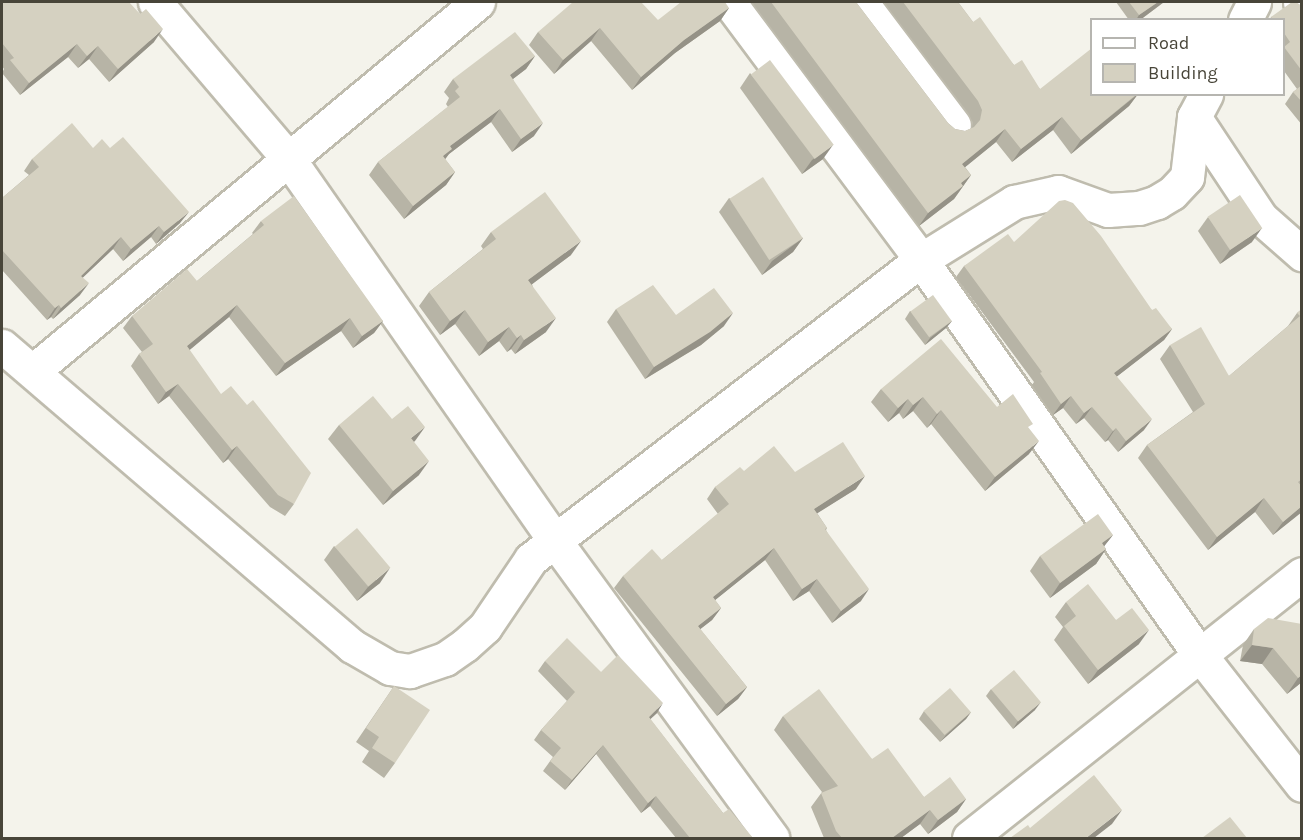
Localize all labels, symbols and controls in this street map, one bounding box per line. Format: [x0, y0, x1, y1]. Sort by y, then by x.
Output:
legend [1090, 18, 1285, 96]
text: Road [1148, 32, 1189, 54]
text: Building [1148, 62, 1218, 84]

